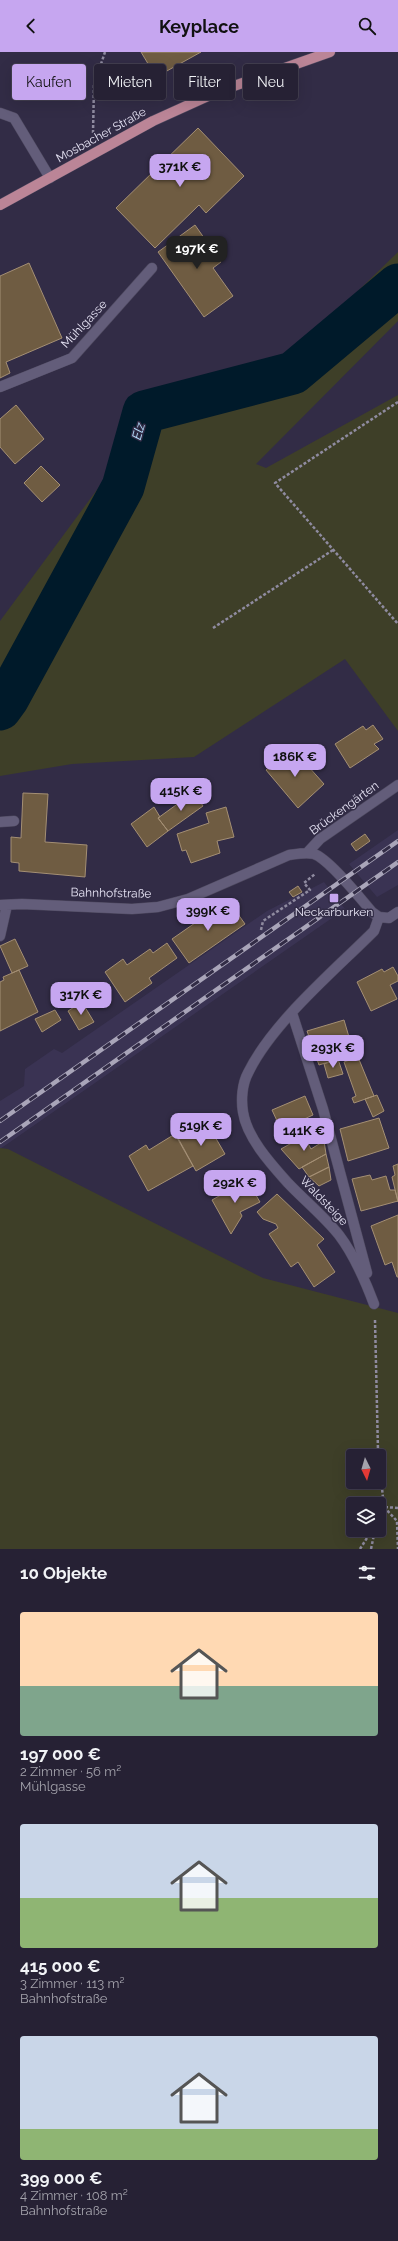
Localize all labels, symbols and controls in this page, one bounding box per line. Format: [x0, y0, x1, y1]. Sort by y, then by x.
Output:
icon: back [20, 15, 42, 37]
icon: search [356, 15, 378, 37]
text: Keyplace [159, 16, 239, 37]
chip: Kaufen [12, 64, 86, 100]
chip: Mieten [94, 64, 166, 100]
chip: Filter [174, 64, 235, 100]
chip: Neu [243, 64, 298, 100]
street label: Mosbacher Straße [54, 105, 148, 165]
pin: 371K € [147, 154, 213, 188]
text: 371K € [158, 159, 202, 174]
pin: 197K € [164, 236, 230, 270]
text: 197K € [175, 241, 219, 256]
street label: Mühlgasse [58, 297, 110, 351]
water label: Elz [129, 420, 148, 441]
pin: 186K € [262, 744, 328, 778]
text: 186K € [273, 749, 317, 764]
pin: 415K € [148, 778, 214, 812]
street label: Brückengärten [307, 778, 381, 838]
text: 415K € [159, 783, 203, 798]
street label: Bahnhofstraße [71, 885, 151, 901]
marker: Neckarburken [328, 892, 340, 904]
pin: 399K € [175, 898, 241, 932]
text: 399K € [186, 903, 230, 918]
place label: Neckarburken [295, 905, 373, 919]
pin: 317K € [48, 982, 114, 1016]
text: 317K € [59, 987, 103, 1002]
pin: 293K € [300, 1035, 366, 1069]
text: 293K € [311, 1040, 355, 1055]
pin: 519K € [168, 1113, 234, 1147]
text: 519K € [179, 1118, 223, 1133]
pin: 141K € [271, 1118, 337, 1152]
text: 141K € [283, 1123, 325, 1138]
pin: 292K € [202, 1170, 268, 1204]
street label: Waldsteige [297, 1173, 351, 1229]
text: 292K € [213, 1175, 257, 1190]
north arrow [346, 1449, 386, 1489]
map controls [346, 1449, 386, 1537]
button: layers [346, 1497, 386, 1537]
icon: filters [356, 1562, 378, 1584]
text: 10 Objekte [20, 1563, 107, 1583]
icon: home [163, 1638, 235, 1710]
text: 197 000 € [20, 1744, 101, 1764]
text: 2 Zimmer · 56 m² [20, 1764, 121, 1779]
text: Mühlgasse [20, 1779, 86, 1794]
icon: home [163, 1850, 235, 1922]
text: 415 000 € [20, 1956, 101, 1976]
text: 3 Zimmer · 113 m² [20, 1976, 125, 1991]
text: Bahnhofstraße [20, 1991, 107, 2006]
icon: home [163, 2062, 235, 2134]
text: 399 000 € [20, 2168, 103, 2188]
text: 4 Zimmer · 108 m² [20, 2188, 128, 2203]
text: Bahnhofstraße [20, 2203, 107, 2218]

